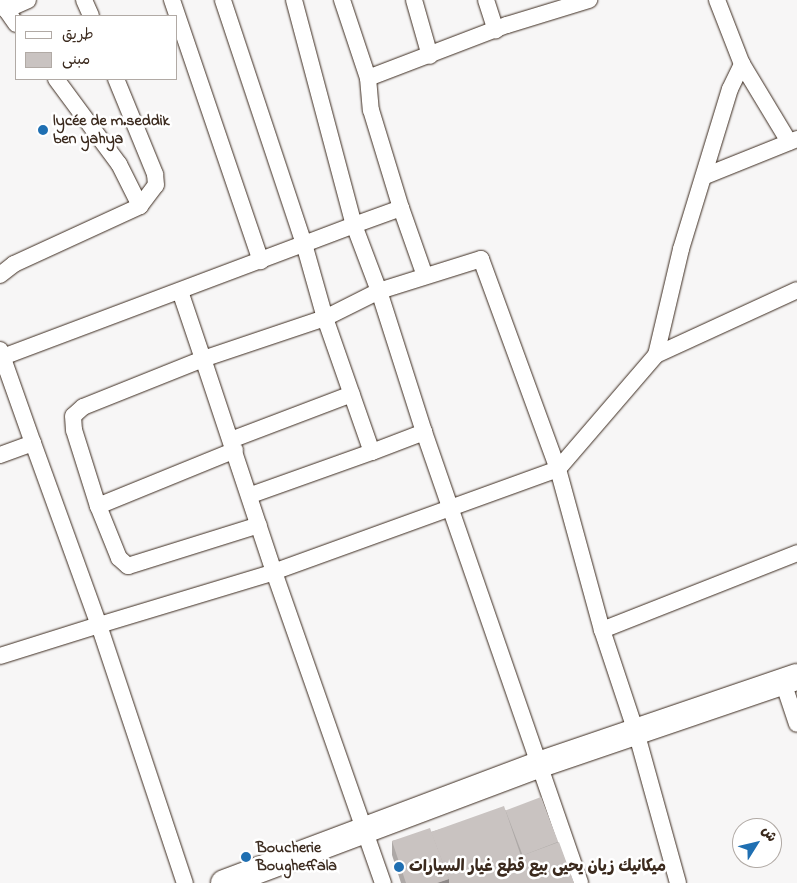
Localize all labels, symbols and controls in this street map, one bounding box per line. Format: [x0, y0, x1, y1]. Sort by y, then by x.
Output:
legend [15, 15, 178, 80]
text: طريق [62, 24, 94, 46]
text: مبنى [62, 49, 90, 71]
place label: lycée de m.seddik ben yahya [53, 111, 170, 149]
marker: lycée de m.seddik ben yahya [37, 124, 49, 136]
north arrow [732, 818, 782, 868]
text: ش [756, 822, 782, 847]
place label: Boucherie Bougheffala [256, 838, 337, 876]
marker: Boucherie Bougheffala [240, 851, 252, 863]
place label: ميكانيك زيان يحيى بيع قطع غيار السيارات [409, 857, 666, 877]
marker: ميكانيك زيان يحيى بيع قطع غيار السيارات [393, 861, 405, 873]

